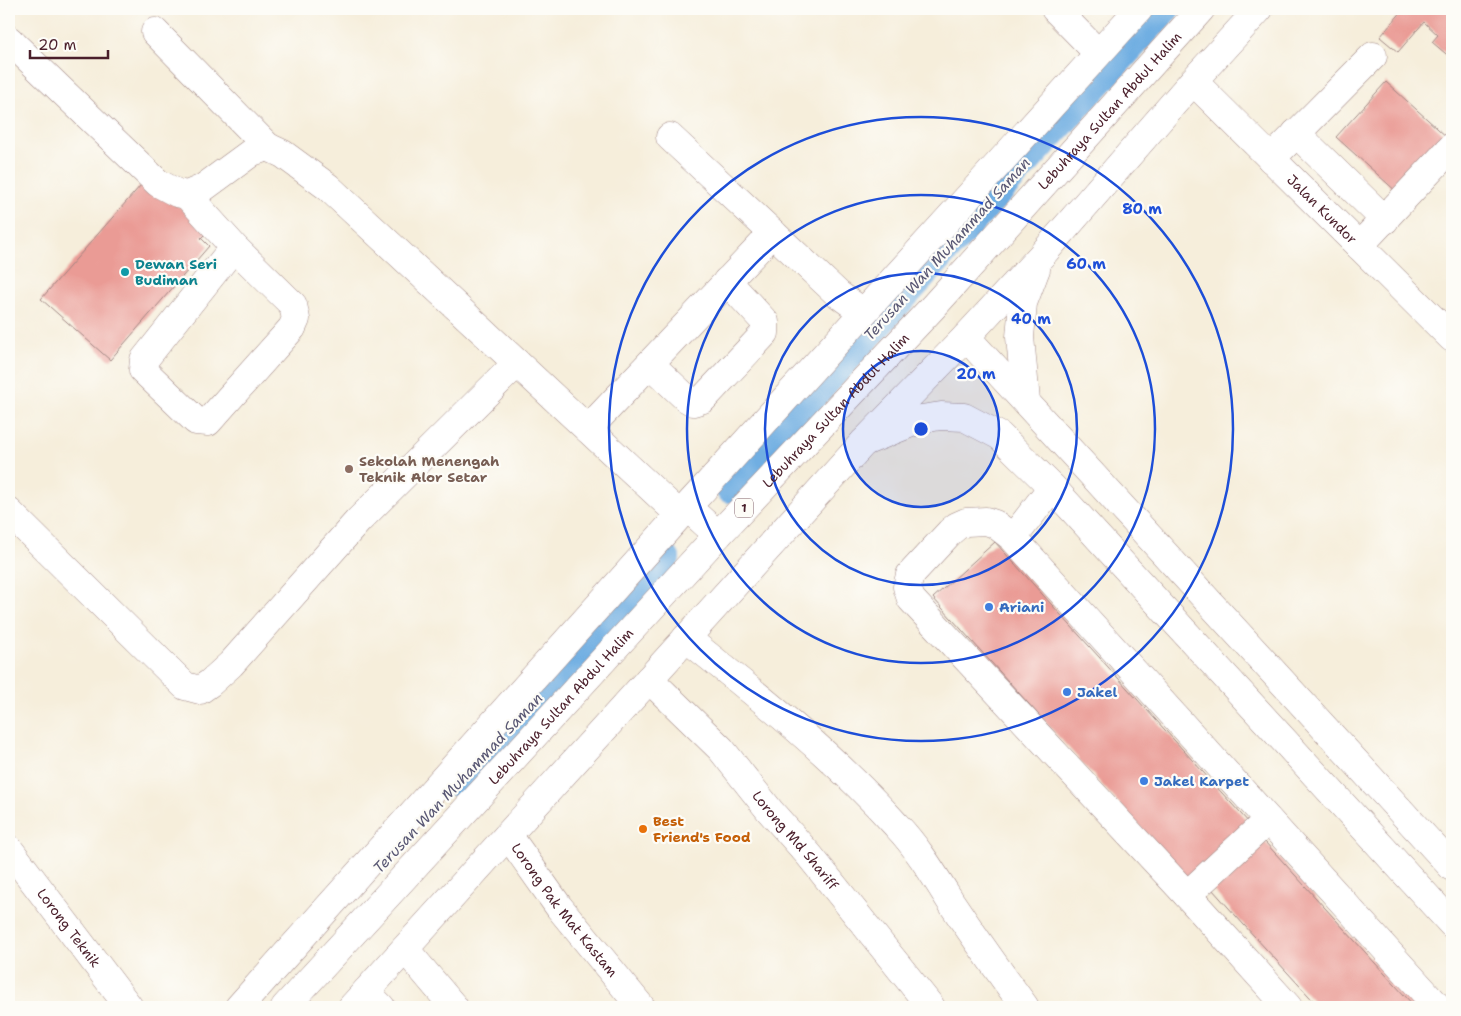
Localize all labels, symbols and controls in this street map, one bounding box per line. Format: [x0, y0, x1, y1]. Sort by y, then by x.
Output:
scale bar [30, 28, 108, 60]
street label: Lebuhraya Sultan Abdul Halim [1034, 28, 1185, 193]
text: 20 m [38, 35, 77, 55]
water label: Terusan Wan Muhammad Saman [859, 153, 1035, 345]
street label: Jalan Kundor [1283, 170, 1361, 248]
text: 80 m [1122, 199, 1162, 219]
text: 60 m [1066, 254, 1106, 274]
place label: Dewan Seri Budiman [135, 255, 217, 289]
marker: Dewan Seri Budiman [119, 266, 131, 278]
text: 40 m [1011, 309, 1051, 329]
street label: Lebuhraya Sultan Abdul Halim [758, 329, 913, 491]
text: 20 m [956, 364, 996, 384]
centre of rings [912, 420, 930, 438]
place label: Sekolah Menengah Teknik Alor Setar [359, 452, 499, 486]
marker: Sekolah Menengah Teknik Alor Setar [343, 463, 355, 475]
road number: 1 [735, 498, 753, 518]
place label: Ariani [999, 598, 1044, 616]
marker: Ariani [983, 601, 995, 613]
street label: Lebuhraya Sultan Abdul Halim [484, 624, 637, 788]
place label: Jakel [1077, 683, 1117, 701]
marker: Jakel [1061, 686, 1073, 698]
water label: Terusan Wan Muhammad Saman [369, 688, 547, 878]
place label: Jakel Karpet [1154, 772, 1249, 790]
marker: Jakel Karpet [1138, 775, 1150, 787]
street label: Lorong Md Shariff [748, 787, 843, 894]
place label: Best Friend's Food [653, 812, 751, 846]
marker: Best Friend's Food [637, 823, 649, 835]
street label: Lorong Pak Mat Kastam [507, 839, 622, 981]
street label: Lorong Teknik [33, 885, 105, 971]

